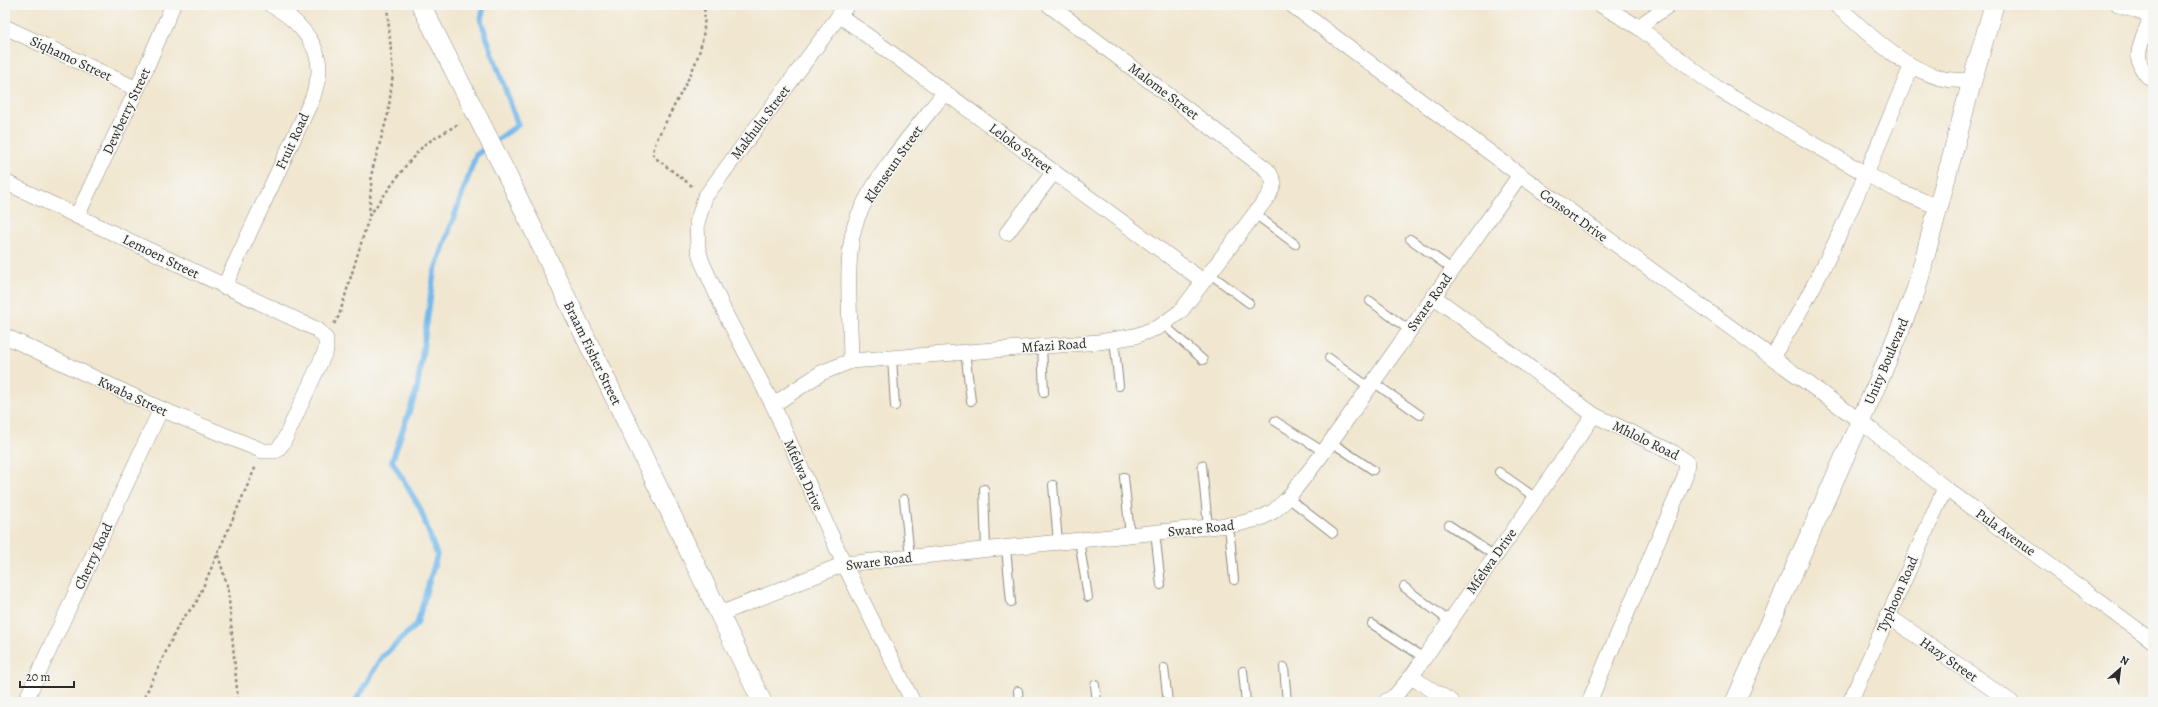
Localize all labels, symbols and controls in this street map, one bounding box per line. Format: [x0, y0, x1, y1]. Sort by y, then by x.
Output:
street label: Siqhamo Street [27, 31, 115, 86]
street label: Malome Street [1125, 59, 1203, 124]
street label: Dewberry Street [98, 64, 155, 158]
street label: Makhulu Street [726, 81, 795, 163]
street label: Fruit Road [271, 109, 314, 173]
street label: Leloko Street [985, 119, 1057, 178]
street label: Klenseun Street [860, 121, 927, 207]
street label: Consort Drive [1536, 184, 1612, 247]
street label: Lemoen Street [119, 230, 203, 283]
street label: Sware Road [1402, 269, 1457, 335]
street label: Braam Fisher Street [559, 298, 626, 409]
street label: Unity Boulevard [1860, 315, 1913, 407]
street label: Mfazi Road [1021, 334, 1088, 357]
street label: Kwaba Street [95, 372, 171, 421]
street label: Mhlolo Road [1609, 416, 1683, 465]
street label: Mfelwa Drive [779, 436, 828, 514]
street label: Pula Avenue [1972, 504, 2039, 561]
street label: Sware Road [1167, 516, 1236, 541]
street label: Cherry Road [70, 519, 117, 593]
street label: Mfelwa Drive [1462, 525, 1521, 598]
street label: Sware Road [845, 548, 914, 575]
street label: Typhoon Road [1872, 553, 1923, 635]
street label: Hazy Street [1916, 633, 1982, 687]
north arrow [2100, 649, 2140, 689]
text: N [2117, 652, 2132, 669]
scale bar [20, 663, 74, 689]
text: 20 m [26, 669, 50, 685]

